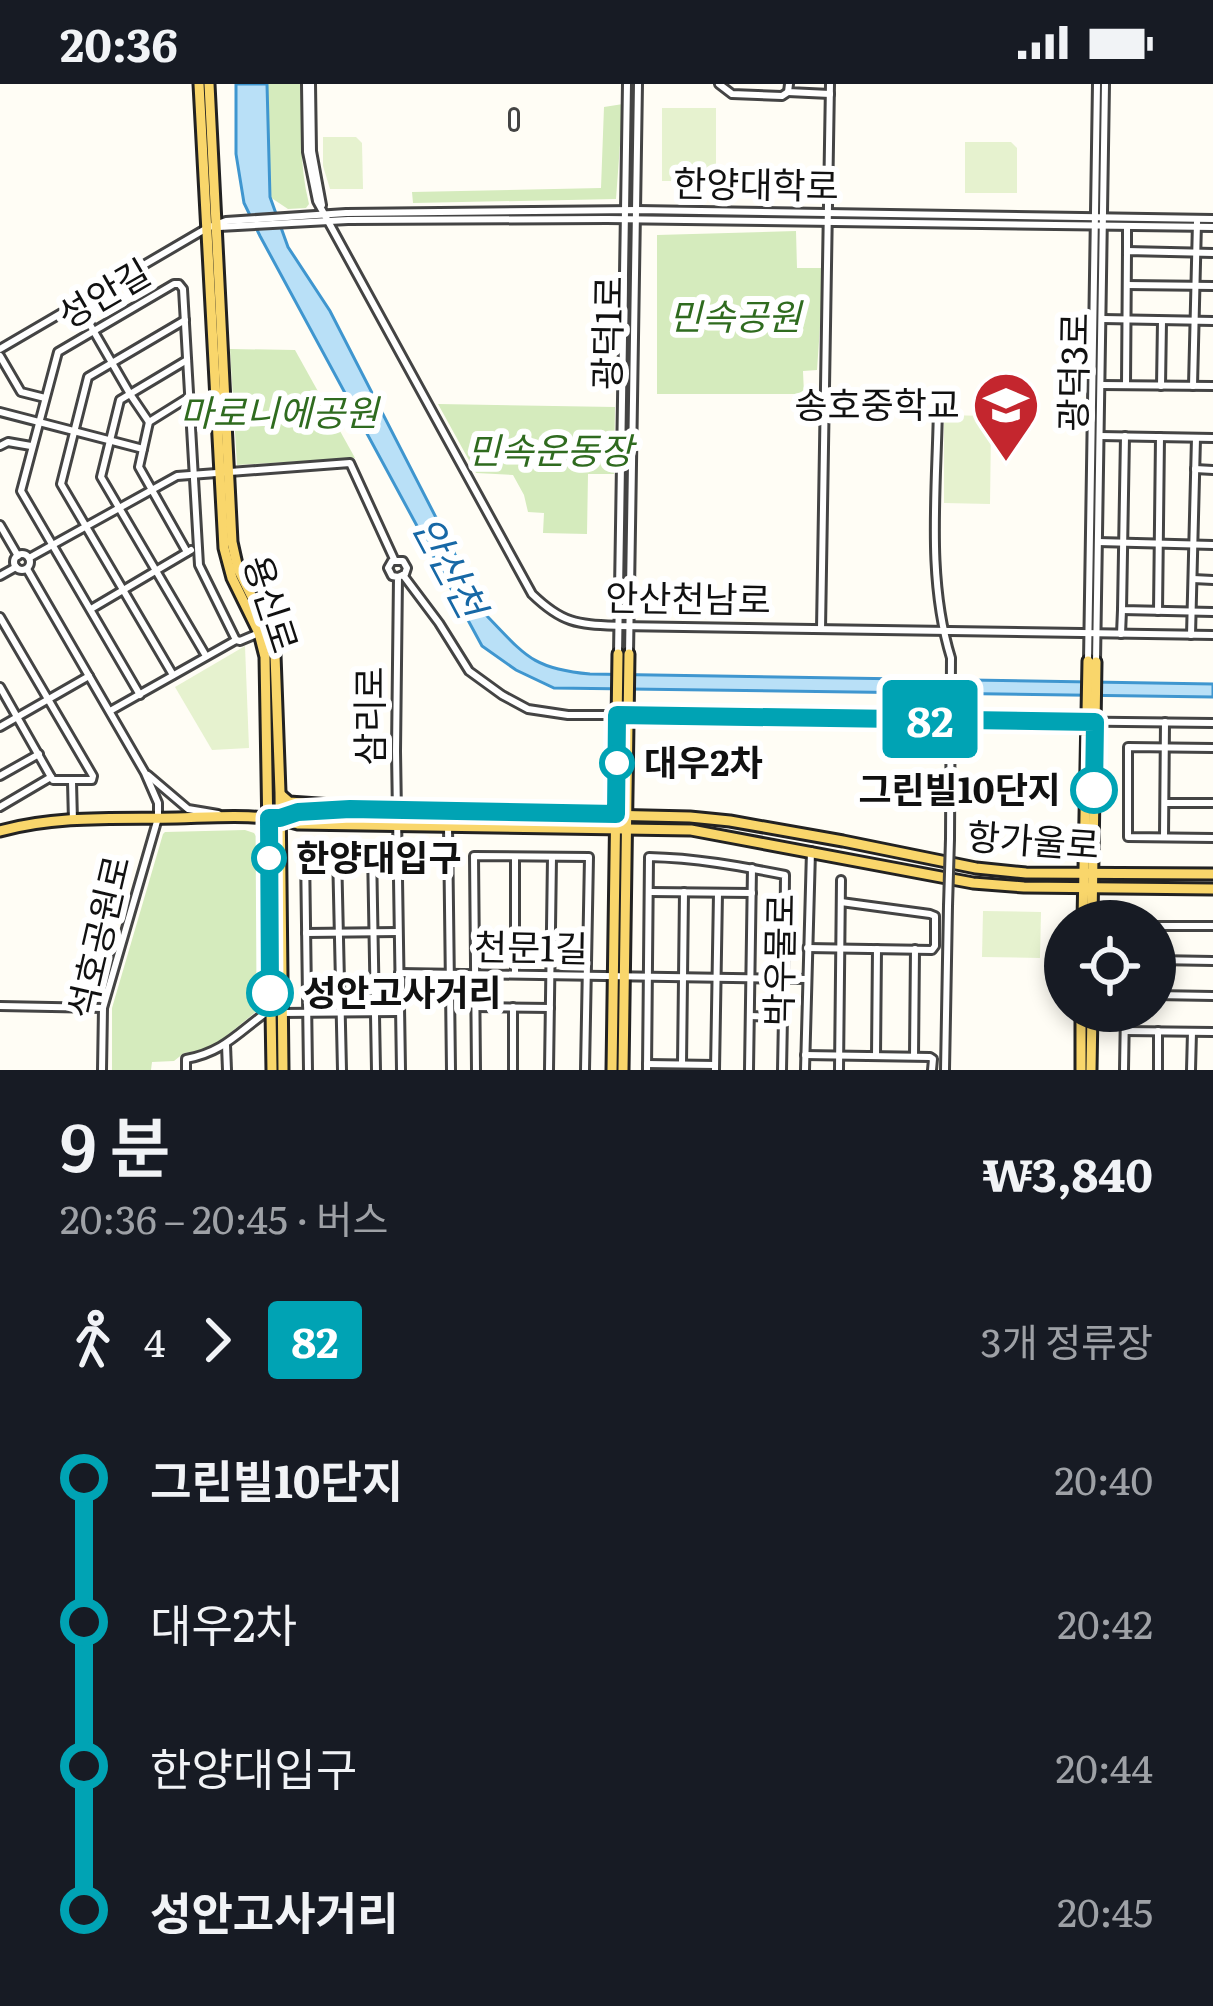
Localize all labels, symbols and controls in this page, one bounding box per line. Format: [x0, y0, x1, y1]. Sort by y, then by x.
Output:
text: 20:36 [60, 9, 178, 76]
street label: 한양대학로 [673, 155, 839, 210]
street label: 성안길 [46, 244, 159, 340]
street label: 광덕1로 [578, 275, 633, 390]
park label: 민속공원 [669, 288, 804, 341]
street label: 광덕3로 [1044, 312, 1099, 432]
school or university icon: 송호중학교 [971, 370, 1041, 464]
place label: 송호중학교 [794, 376, 960, 429]
park label: 마로니에공원 [180, 384, 381, 437]
park label: 민속운동장 [467, 422, 638, 475]
water label: 안산천 [401, 504, 504, 630]
street label: 용신로 [233, 548, 314, 659]
street label: 안산천남로 [605, 569, 771, 624]
street label: 삼리로 [341, 666, 394, 766]
line badge: 82 [876, 680, 984, 758]
text: 82 [907, 688, 953, 750]
place label: 대우2차 [644, 734, 763, 787]
marker: 대우2차 [601, 747, 633, 779]
place label: 그린빌10단지 [858, 761, 1061, 814]
marker: 그린빌10단지 [1072, 768, 1116, 812]
street label: 항가울로 [965, 807, 1101, 870]
place label: 한양대입구 [296, 829, 462, 882]
marker: 한양대입구 [253, 842, 285, 874]
street label: 석호공원로 [52, 850, 141, 1023]
street label: 박우물로 [750, 893, 805, 1027]
map controls [1044, 900, 1176, 1032]
button: locate [1044, 900, 1176, 1032]
street label: 천문1길 [474, 918, 589, 973]
place label: 성안고사거리 [303, 964, 502, 1017]
marker: 성안고사거리 [248, 971, 292, 1015]
text: 9 분 [60, 1094, 170, 1192]
text: ₩3,840 [982, 1139, 1153, 1206]
text: 20:36 – 20:45 · 버스 [60, 1188, 388, 1246]
icon: walk [60, 1307, 126, 1373]
icon: forward [184, 1307, 250, 1373]
text: 82 [292, 1309, 338, 1371]
text: 4 [144, 1311, 166, 1369]
text: 3개 정류장 [981, 1311, 1153, 1369]
text: 그린빌10단지 [150, 1445, 403, 1512]
text: 20:40 [1054, 1449, 1153, 1507]
text: 대우2차 [150, 1589, 297, 1656]
text: 20:42 [1057, 1593, 1153, 1651]
text: 한양대입구 [150, 1733, 357, 1800]
text: 20:44 [1055, 1737, 1153, 1795]
text: 성안고사거리 [150, 1877, 398, 1944]
text: 20:45 [1057, 1881, 1153, 1939]

